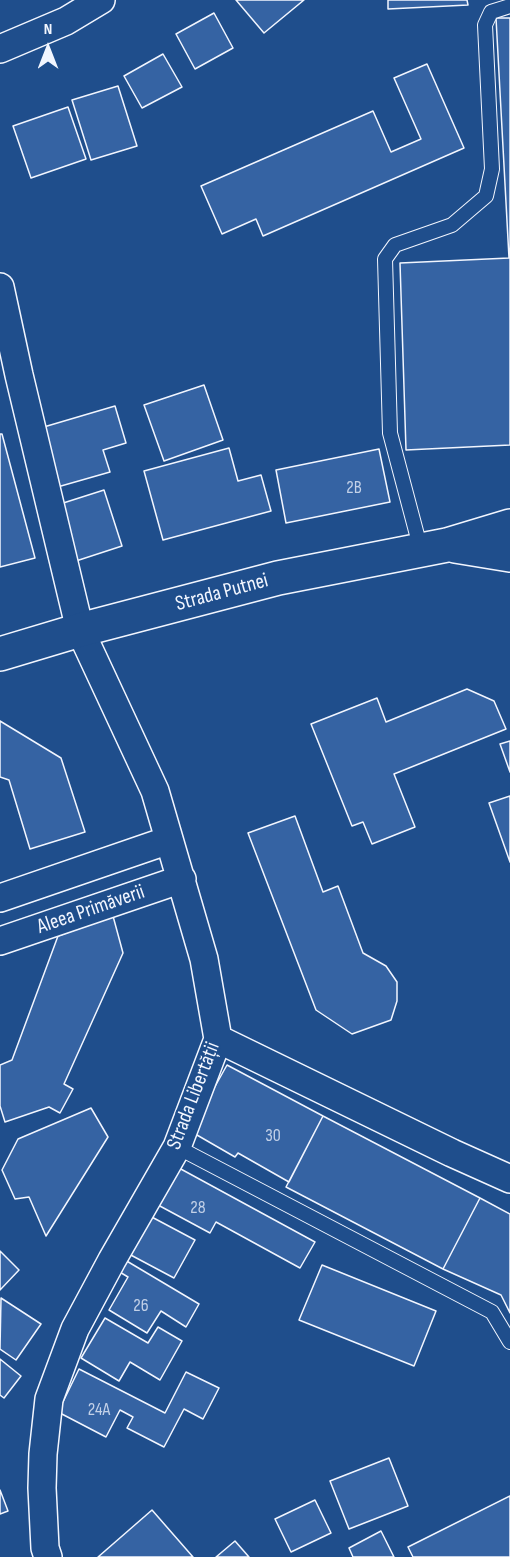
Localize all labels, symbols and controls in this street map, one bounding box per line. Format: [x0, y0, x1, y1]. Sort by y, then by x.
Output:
north arrow [18, 18, 78, 78]
text: N [44, 20, 52, 39]
house number: 2B [346, 477, 362, 499]
street label: Strada Putnei [173, 569, 271, 617]
street label: Aleea Primăverii [34, 880, 148, 940]
street label: Strada Libertății [162, 1039, 226, 1153]
house number: 30 [265, 1125, 281, 1147]
house number: 28 [190, 1197, 206, 1219]
house number: 26 [133, 1295, 149, 1317]
house number: 24A [88, 1399, 110, 1421]

